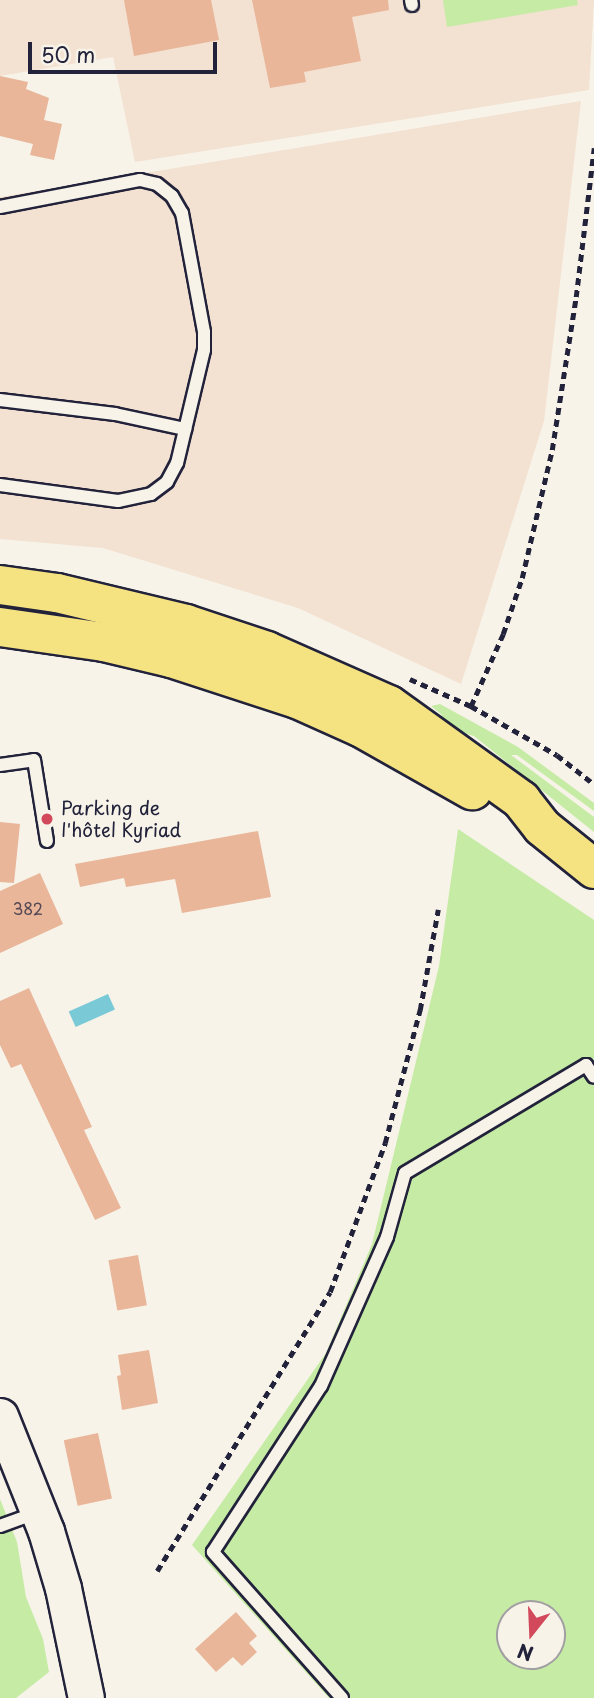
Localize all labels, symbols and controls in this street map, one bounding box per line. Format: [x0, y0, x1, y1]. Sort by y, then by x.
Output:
scale bar [32, 28, 220, 72]
text: 50 m [41, 38, 95, 70]
place label: Parking de l'hôtel Kyriad [61, 797, 182, 841]
marker: Parking de l'hôtel Kyriad [39, 811, 55, 827]
house number: 382 [13, 898, 43, 918]
north arrow [496, 1600, 566, 1670]
text: N [514, 1637, 537, 1669]

